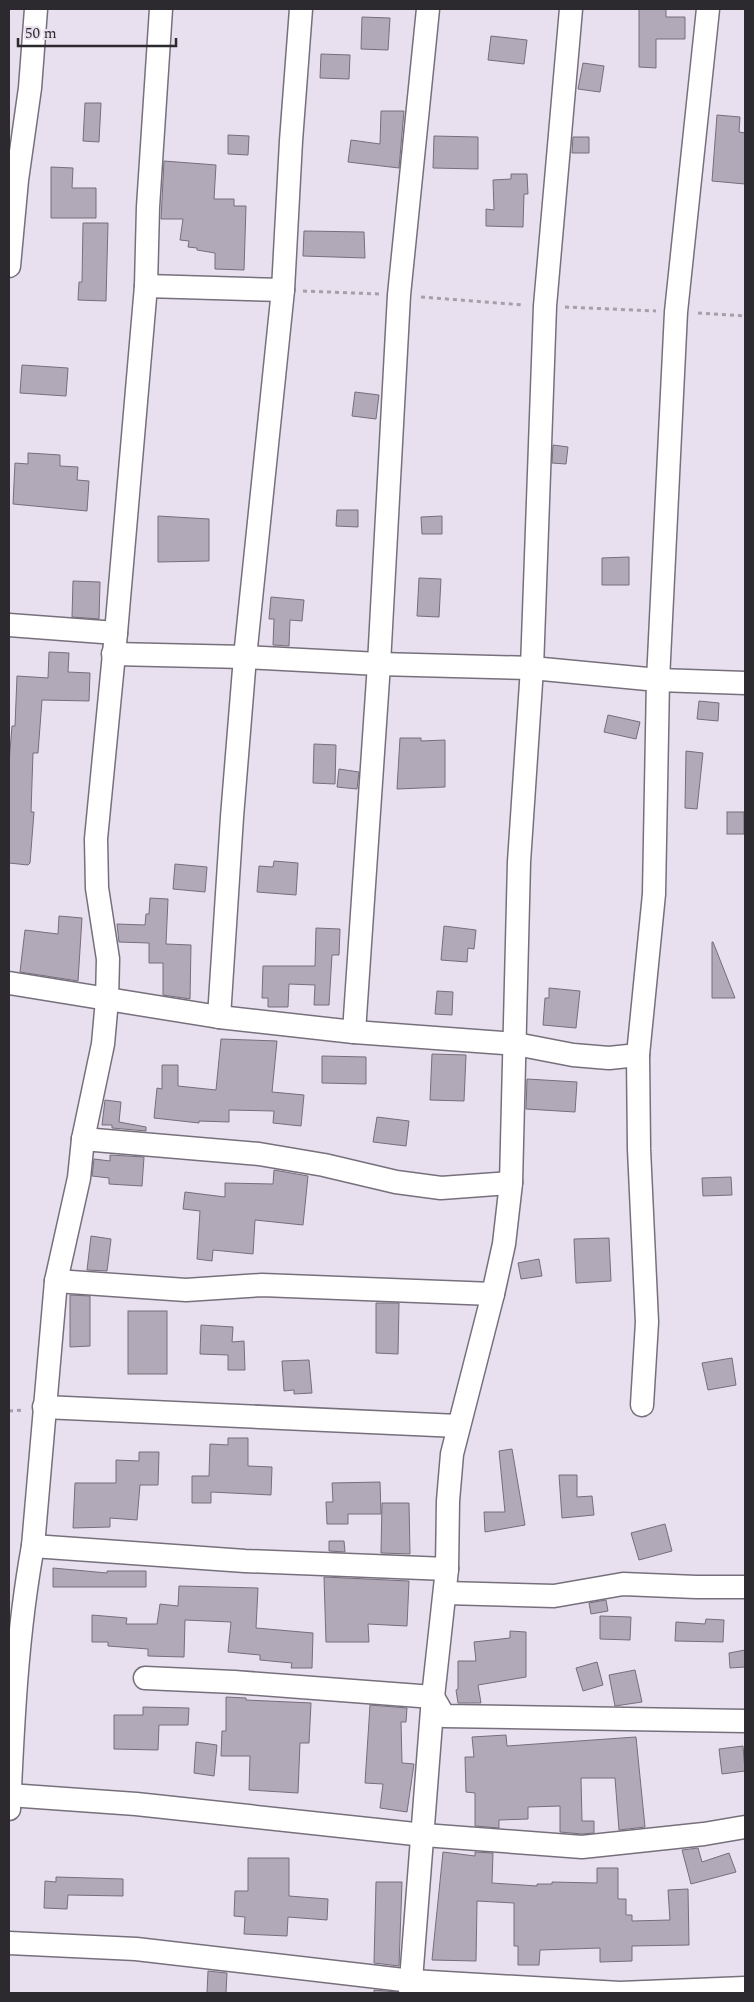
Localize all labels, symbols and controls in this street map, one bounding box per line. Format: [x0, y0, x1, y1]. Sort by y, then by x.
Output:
scale bar [18, 15, 175, 47]
text: 50 m [25, 22, 57, 45]

